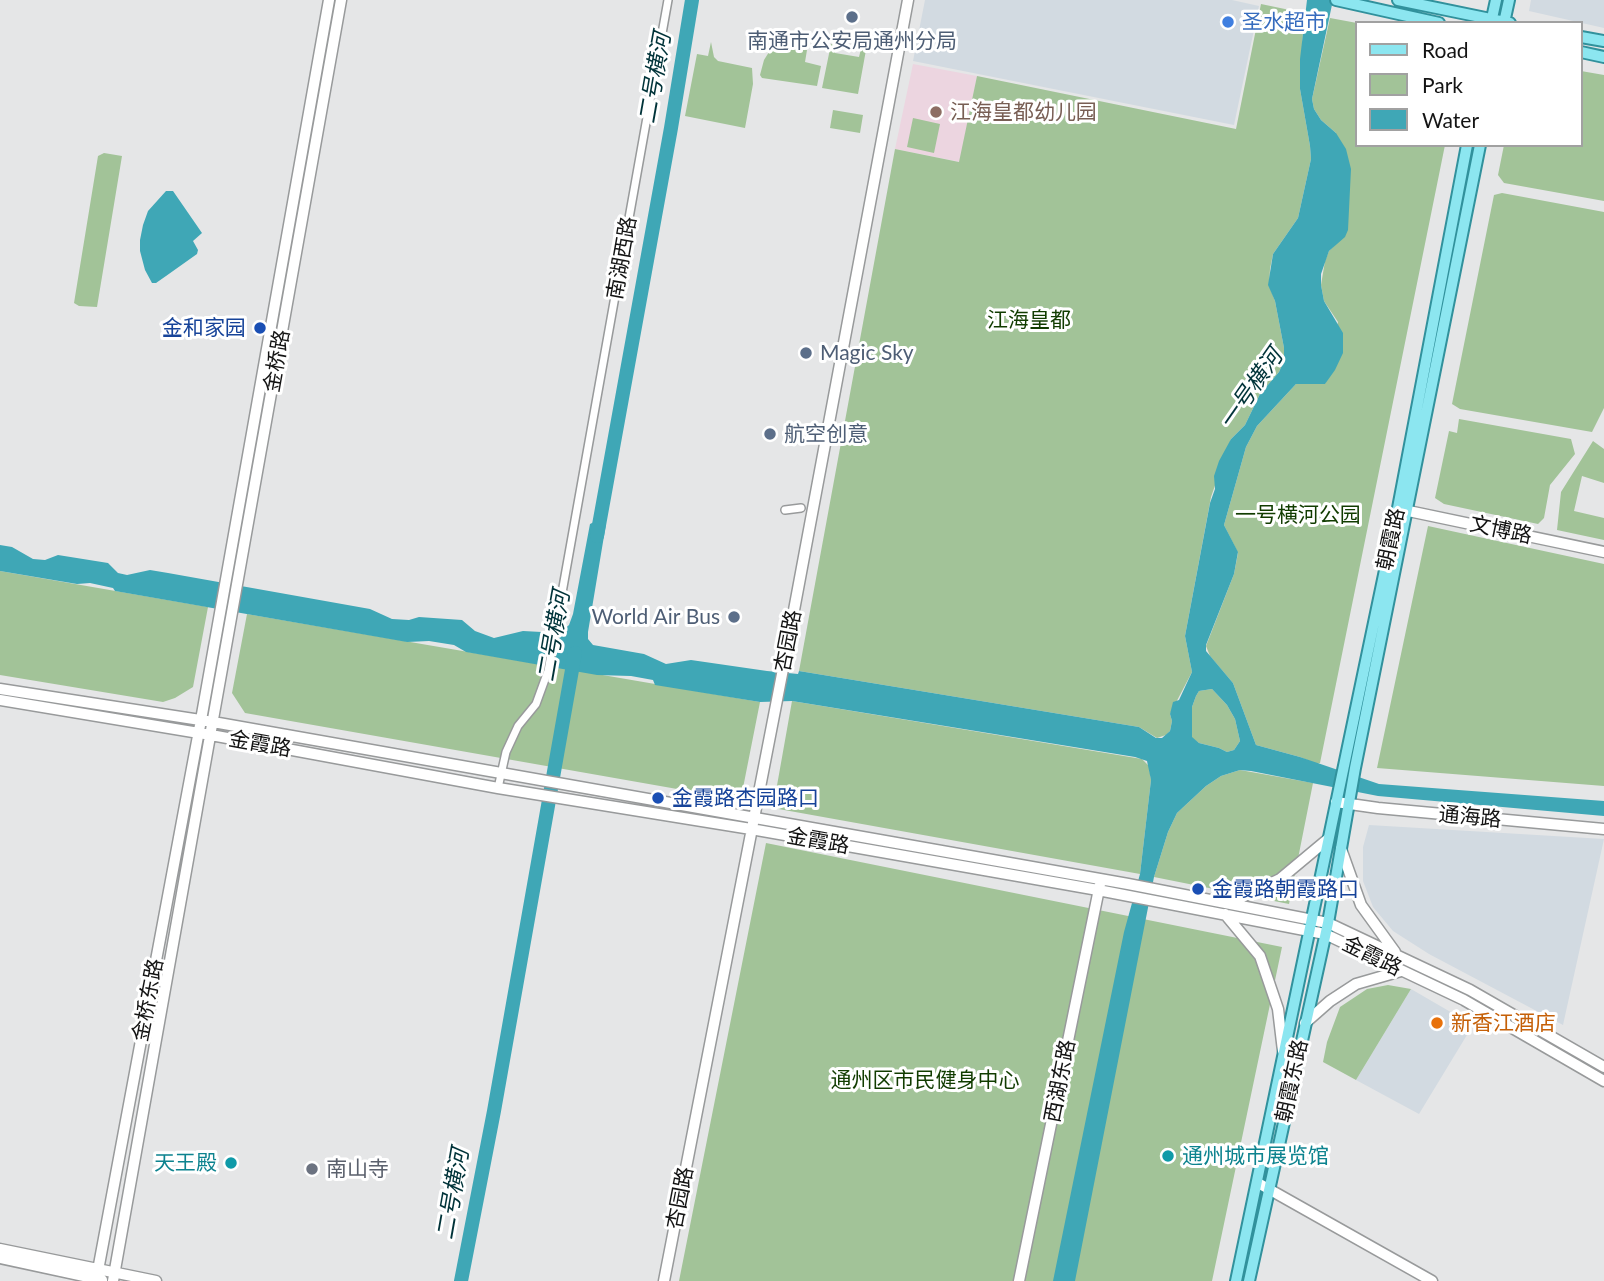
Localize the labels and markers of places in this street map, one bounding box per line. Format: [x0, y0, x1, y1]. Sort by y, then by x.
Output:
marker: 南通市公安局通州分局 [844, 9, 860, 25]
place label: 圣水超市 [1242, 9, 1326, 35]
marker: 圣水超市 [1220, 14, 1236, 30]
place label: 南通市公安局通州分局 [747, 28, 957, 54]
place label: 江海皇都幼儿园 [950, 99, 1097, 125]
marker: 江海皇都幼儿园 [928, 104, 944, 120]
place label: 金和家园 [162, 315, 246, 341]
marker: 金和家园 [252, 320, 268, 336]
place label: Magic Sky [820, 340, 914, 366]
marker: Magic Sky [798, 345, 814, 361]
place label: 航空创意 [784, 421, 868, 447]
marker: 航空创意 [762, 426, 778, 442]
place label: World Air Bus [591, 604, 720, 630]
marker: World Air Bus [726, 609, 742, 625]
place label: 金霞路杏园路口 [672, 785, 819, 811]
marker: 金霞路杏园路口 [650, 790, 666, 806]
place label: 金霞路朝霞路口 [1212, 876, 1359, 902]
marker: 金霞路朝霞路口 [1190, 881, 1206, 897]
place label: 新香江酒店 [1451, 1010, 1556, 1036]
marker: 新香江酒店 [1429, 1015, 1445, 1031]
place label: 通州城市展览馆 [1182, 1143, 1329, 1169]
marker: 通州城市展览馆 [1160, 1148, 1176, 1164]
place label: 天王殿 [154, 1150, 217, 1176]
marker: 天王殿 [223, 1155, 239, 1171]
place label: 南山寺 [326, 1156, 389, 1182]
marker: 南山寺 [304, 1161, 320, 1177]

